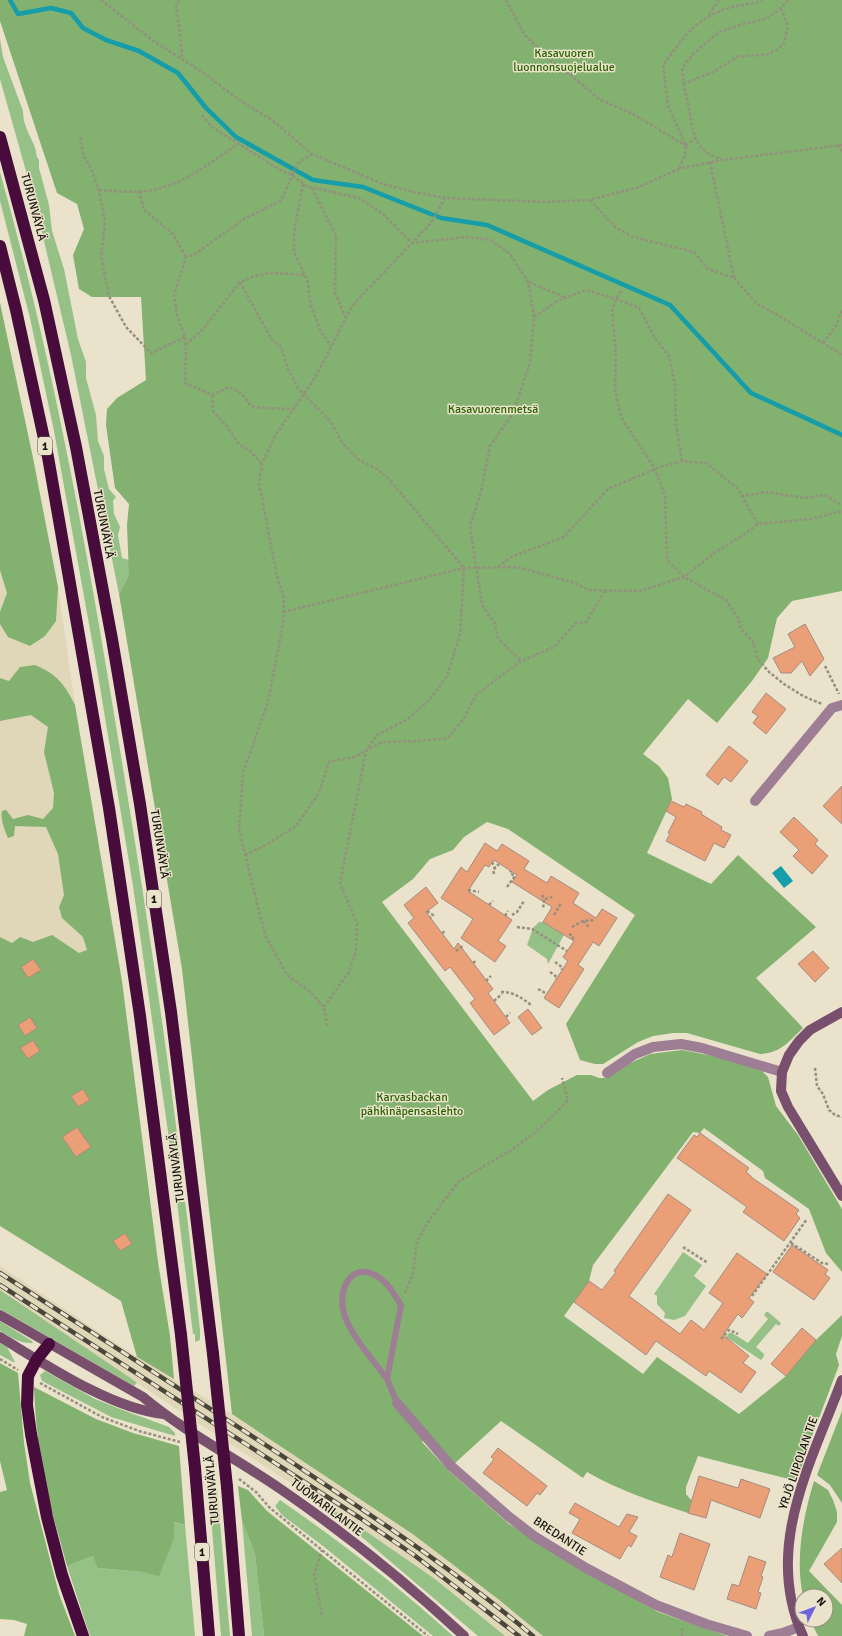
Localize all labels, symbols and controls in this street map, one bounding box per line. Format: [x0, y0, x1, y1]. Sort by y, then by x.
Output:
park label: Kasavuoren luonnonsuojelualue [513, 46, 615, 75]
street label: TURUNVÄYLÄ [17, 172, 50, 243]
park label: Kasavuorenmetsä [448, 402, 538, 417]
road number: 1 [38, 437, 52, 455]
street label: TURUNVÄYLÄ [89, 488, 118, 560]
street label: TURUNVÄYLÄ [147, 808, 172, 880]
road number: 1 [147, 890, 161, 908]
park label: Karvasbackan pähkinäpensaslehto [361, 1090, 463, 1119]
street label: TURUNVÄYLÄ [165, 1132, 188, 1203]
street label: YRJÖ LIIPOLAN TIE [776, 1414, 821, 1512]
street label: TURUNVÄYLÄ [202, 1454, 223, 1525]
street label: TUOMARILANTIE [287, 1475, 366, 1540]
street label: BREDANTIE [530, 1514, 589, 1559]
road number: 1 [195, 1543, 209, 1561]
north arrow [794, 1588, 834, 1628]
text: N [814, 1594, 828, 1609]

